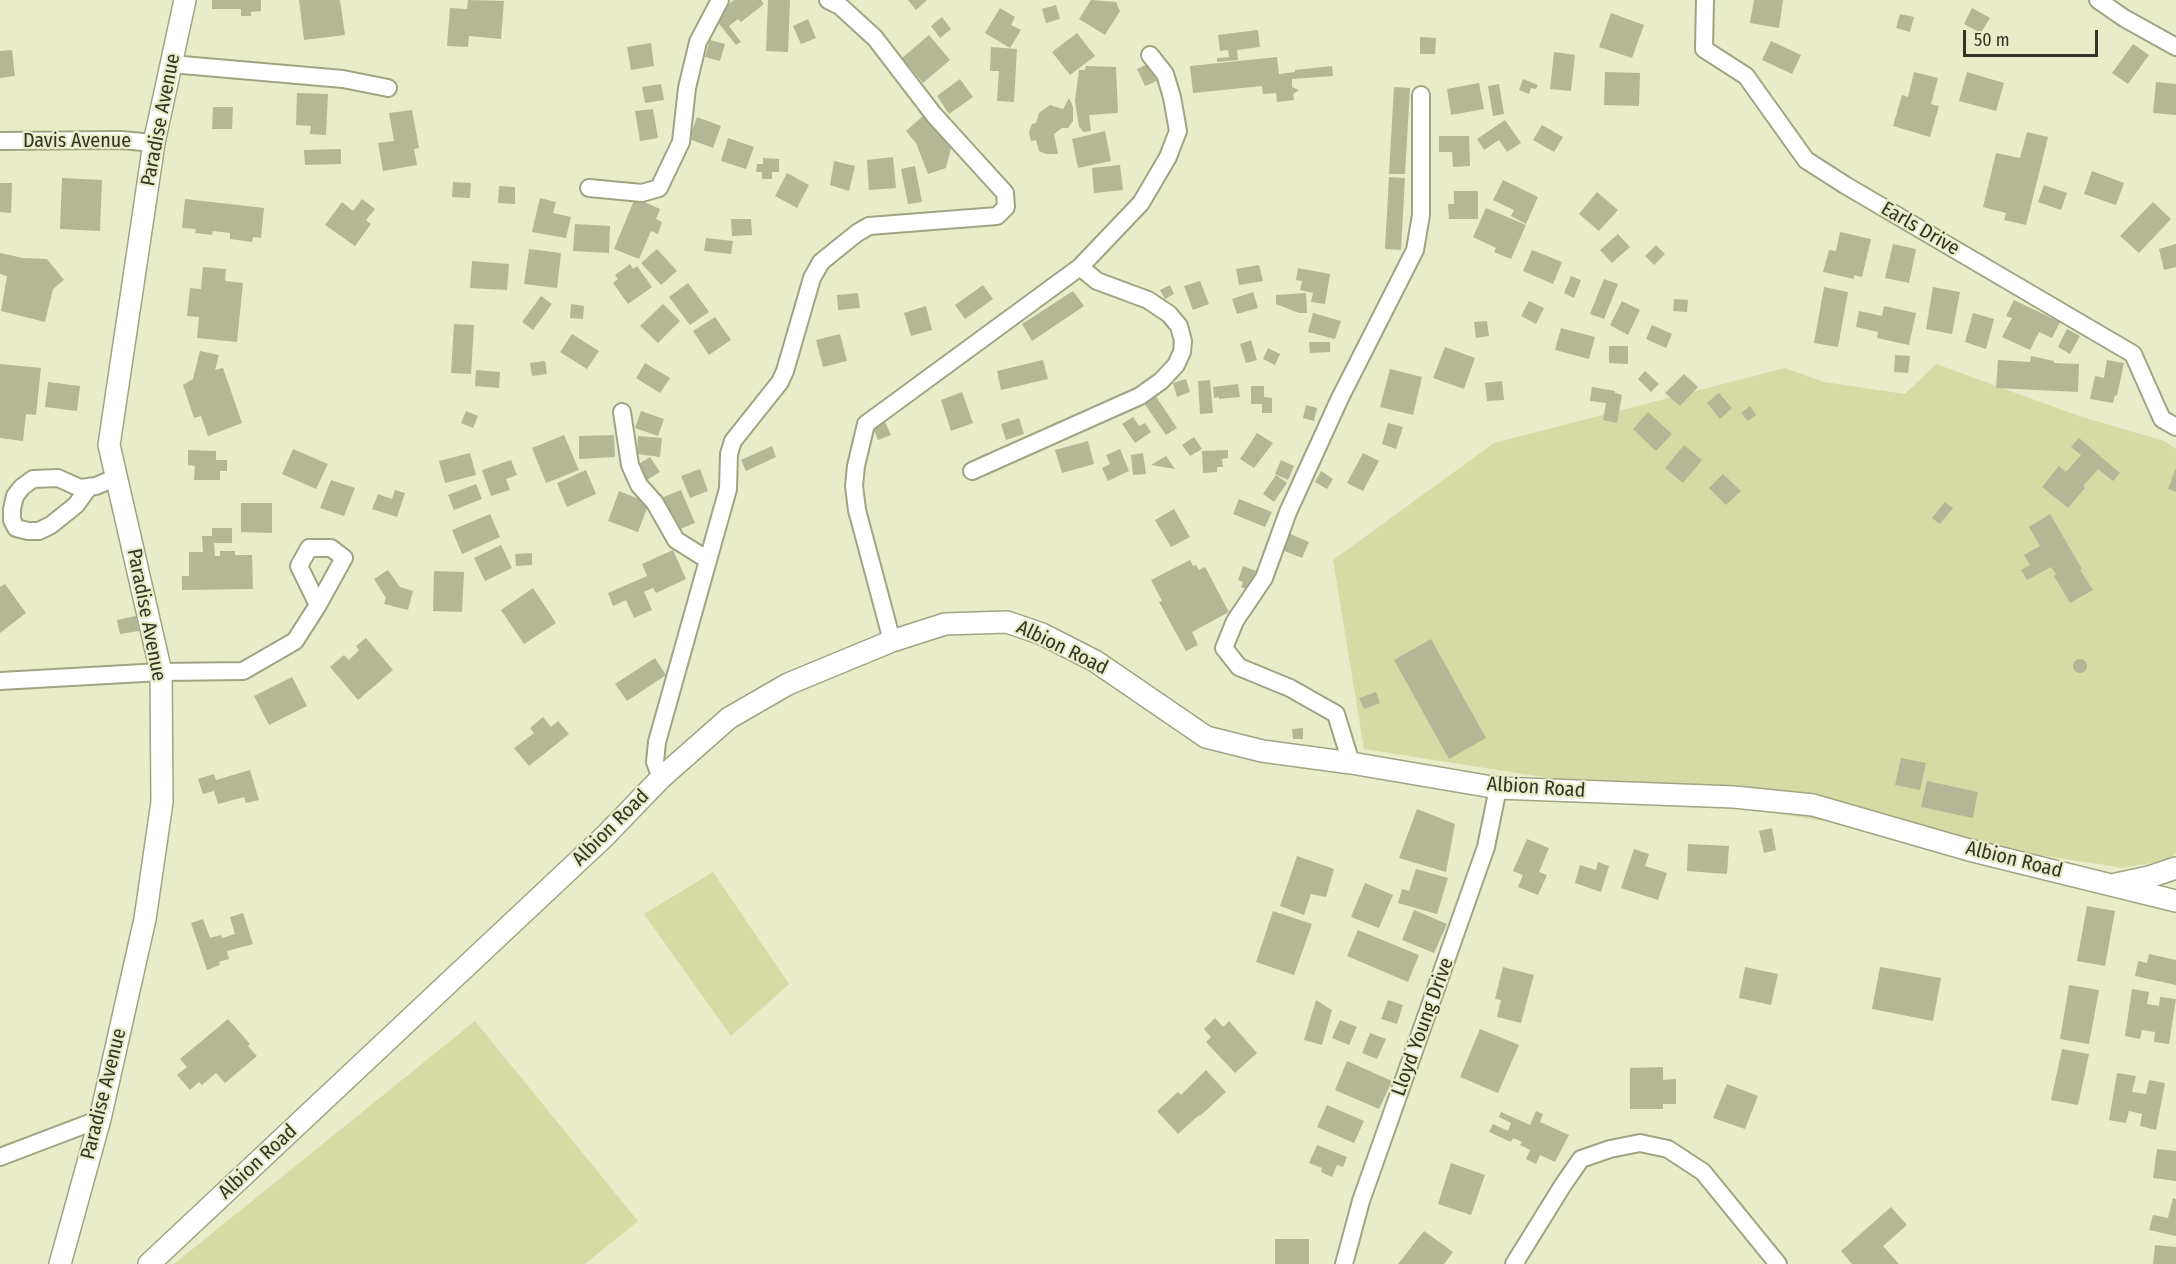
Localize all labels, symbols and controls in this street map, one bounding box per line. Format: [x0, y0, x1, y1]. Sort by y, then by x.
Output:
scale bar [1966, 18, 2101, 56]
text: 50 m [1974, 29, 2010, 51]
street label: Paradise Avenue [136, 52, 186, 188]
street label: Davis Avenue [23, 129, 131, 153]
street label: Earls Drive [1876, 197, 1964, 261]
street label: Paradise Avenue [121, 547, 171, 683]
street label: Albion Road [1012, 616, 1112, 680]
street label: Albion Road [1486, 773, 1586, 803]
street label: Albion Road [568, 785, 654, 871]
street label: Albion Road [1963, 836, 2065, 884]
street label: Lloyd Young Drive [1387, 955, 1459, 1099]
street label: Paradise Avenue [76, 1026, 132, 1162]
street label: Albion Road [214, 1120, 302, 1204]

